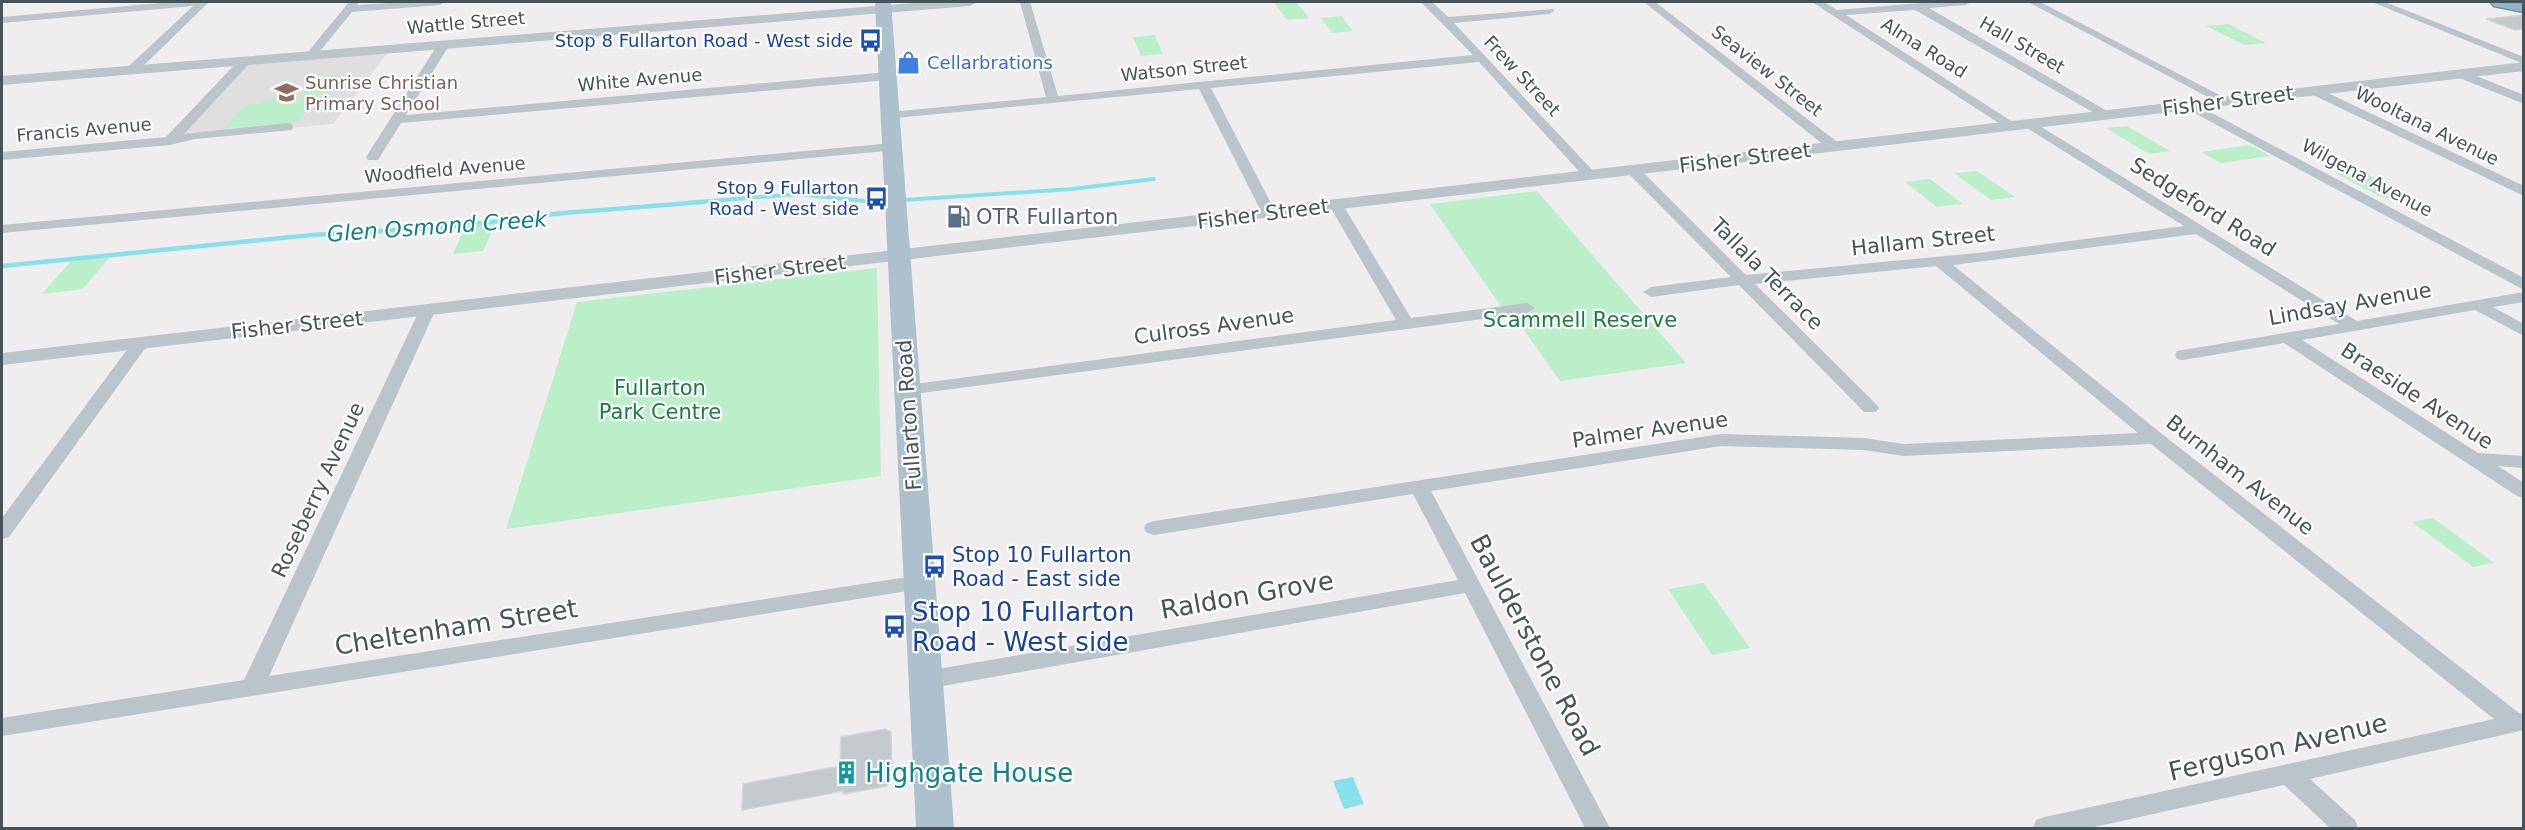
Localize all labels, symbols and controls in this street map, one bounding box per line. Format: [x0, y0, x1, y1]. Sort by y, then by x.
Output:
street label: Wattle Street [406, 7, 526, 38]
street label: Hall Street [1976, 12, 2069, 77]
street label: Alma Road [1878, 13, 1971, 82]
street label: Seaview Street [1707, 21, 1827, 121]
bus stop icon: Stop 8 Fullarton Road - West side [858, 28, 884, 54]
place label: Stop 8 Fullarton Road - West side [555, 30, 853, 51]
street label: Frew Street [1480, 31, 1565, 120]
shop icon: Cellarbrations [896, 50, 922, 76]
street label: Watson Street [1120, 51, 1248, 86]
place label: Cellarbrations [927, 52, 1053, 73]
street label: White Avenue [577, 64, 703, 95]
place label: Sunrise Christian Primary School [305, 72, 458, 114]
school or university icon: Sunrise Christian Primary School [274, 80, 300, 106]
street label: Fisher Street [2161, 81, 2295, 121]
street label: Wooltana Avenue [2352, 82, 2502, 169]
street label: Francis Avenue [15, 113, 152, 146]
street label: Wilgena Avenue [2298, 134, 2436, 221]
street label: Fisher Street [1678, 138, 1812, 178]
street label: Woodfield Avenue [364, 152, 526, 187]
street label: Sedgeford Road [2126, 153, 2280, 261]
place label: Stop 9 Fullarton Road - West side [709, 177, 859, 219]
bus stop icon: Stop 9 Fullarton Road - West side [864, 185, 890, 211]
street label: Fisher Street [1196, 194, 1330, 234]
fuel station icon: OTR Fullarton [945, 204, 971, 230]
place label: OTR Fullarton [976, 205, 1118, 229]
water label: Glen Osmond Creek [326, 206, 549, 247]
street label: Tallala Terrace [1705, 212, 1828, 335]
street label: Hallam Street [1850, 222, 1996, 260]
street label: Fisher Street [713, 250, 847, 290]
street label: Lindsay Avenue [2267, 278, 2433, 330]
street label: Culross Avenue [1132, 303, 1296, 349]
street label: Fisher Street [230, 306, 364, 344]
park label: Scammell Reserve [1483, 308, 1677, 332]
street label: Braeside Avenue [2336, 338, 2498, 454]
street label: Fullarton Road [892, 339, 926, 491]
park label: Fullarton Park Centre [599, 376, 721, 424]
street label: Roseberry Avenue [267, 399, 369, 581]
street label: Palmer Avenue [1571, 407, 1729, 453]
street label: Burnham Avenue [2161, 410, 2319, 540]
street label: Baulderstone Road [1464, 529, 1606, 761]
place label: Stop 10 Fullarton Road - East side [952, 543, 1132, 591]
bus stop icon: Stop 10 Fullarton Road - East side [921, 554, 947, 580]
street label: Raldon Grove [1158, 565, 1336, 625]
street label: Cheltenham Street [332, 593, 580, 661]
place label: Stop 10 Fullarton Road - West side [912, 597, 1134, 657]
bus stop icon: Stop 10 Fullarton Road - West side [881, 614, 907, 640]
street label: Ferguson Avenue [2166, 707, 2390, 787]
place label: Highgate House [865, 758, 1073, 788]
building icon: Highgate House [834, 760, 860, 786]

